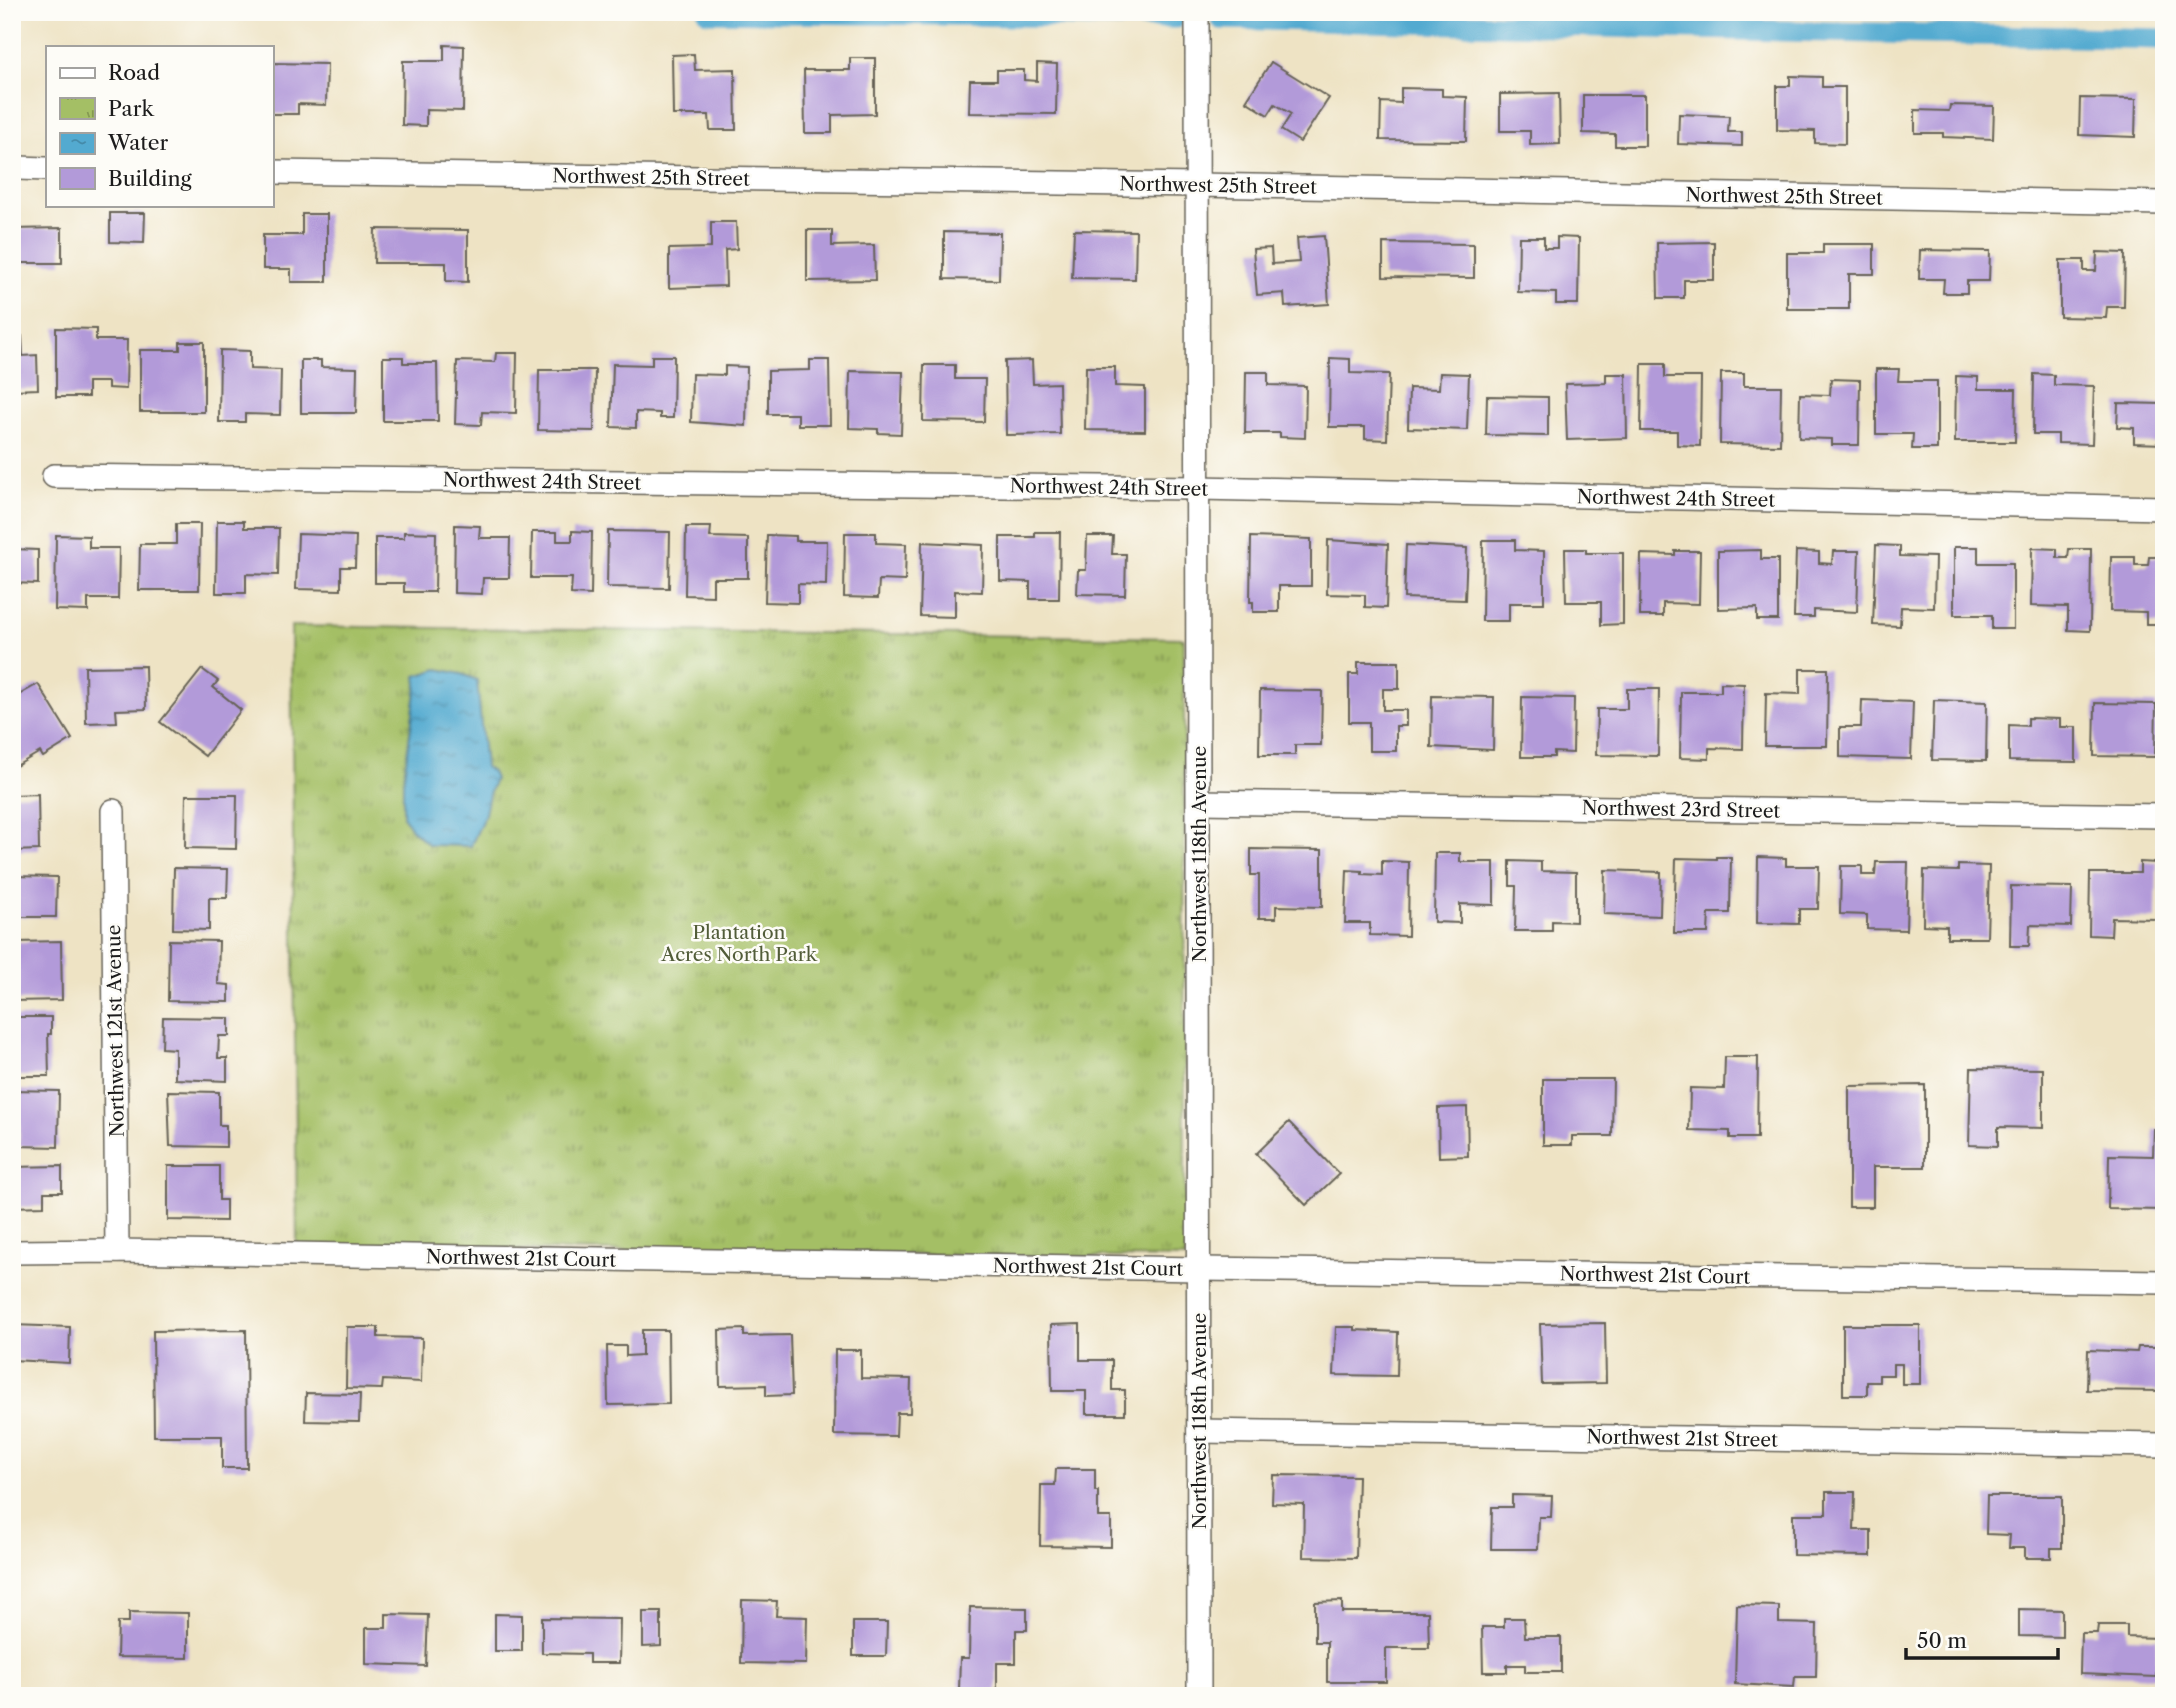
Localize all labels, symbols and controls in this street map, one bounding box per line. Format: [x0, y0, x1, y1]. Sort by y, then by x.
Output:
legend [46, 46, 273, 206]
text: Road [108, 60, 160, 85]
text: Park [108, 96, 154, 121]
text: Water [107, 130, 168, 155]
street label: Northwest 25th Street [552, 164, 750, 191]
text: Building [108, 166, 193, 191]
street label: Northwest 25th Street [1119, 172, 1317, 199]
street label: Northwest 25th Street [1685, 183, 1883, 210]
street label: Northwest 24th Street [443, 468, 642, 495]
street label: Northwest 24th Street [1010, 474, 1209, 501]
street label: Northwest 24th Street [1577, 485, 1776, 512]
street label: Northwest 118th Avenue [1188, 746, 1211, 962]
street label: Northwest 23rd Street [1582, 796, 1781, 823]
park label: Plantation Acres North Park [660, 921, 818, 966]
street label: Northwest 121st Avenue [102, 925, 129, 1137]
street label: Northwest 21st Court [426, 1245, 617, 1272]
street label: Northwest 21st Court [993, 1254, 1184, 1281]
street label: Northwest 21st Court [1560, 1262, 1751, 1289]
street label: Northwest 118th Avenue [1188, 1313, 1211, 1529]
street label: Northwest 21st Street [1586, 1425, 1778, 1452]
scale bar [1906, 1617, 2059, 1661]
text: 50 m [1917, 1628, 1967, 1653]

